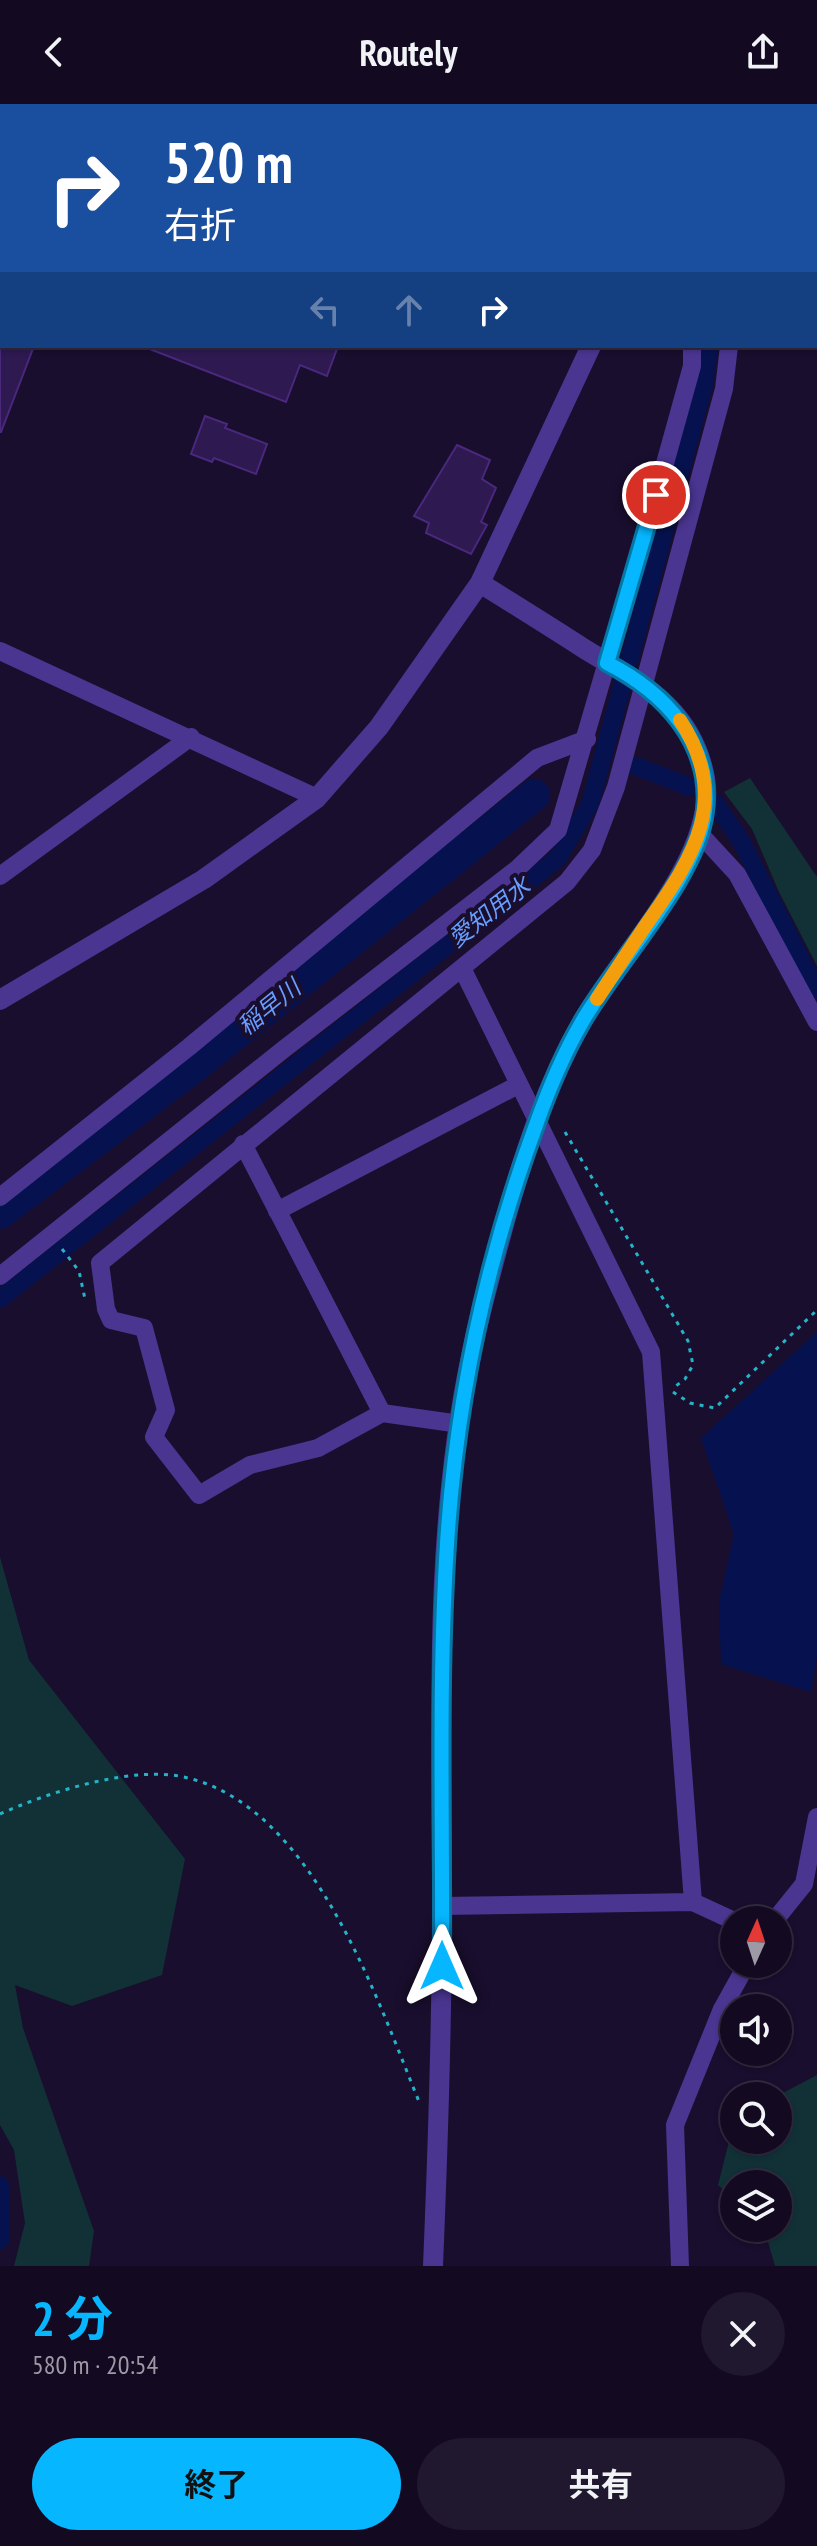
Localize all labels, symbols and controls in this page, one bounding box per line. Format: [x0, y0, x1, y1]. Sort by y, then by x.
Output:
text: Routely [360, 29, 457, 76]
icon: back [32, 30, 76, 74]
icon: share [741, 30, 785, 74]
text: 520 m [164, 126, 293, 198]
icon: right [32, 136, 136, 240]
text: 右折 [164, 201, 236, 248]
icon: left [303, 288, 347, 332]
icon: ahead [387, 288, 431, 332]
icon: right [471, 288, 515, 332]
pin [622, 461, 690, 529]
icon: arrive [634, 473, 678, 517]
water label: 愛知用水 [442, 868, 539, 954]
water label: 稲早川 [231, 970, 309, 1042]
north arrow [720, 1906, 792, 1978]
map controls [720, 1906, 792, 2242]
position arrow [400, 1924, 484, 2008]
button: sound [720, 1994, 792, 2066]
button: search [720, 2082, 792, 2154]
button: layers [720, 2170, 792, 2242]
text: 2 分 [32, 2287, 113, 2349]
button: close [701, 2292, 785, 2376]
text: 580 m · 20:54 [32, 2348, 158, 2381]
button: 終了 [32, 2438, 401, 2530]
button: 共有 [417, 2438, 785, 2530]

